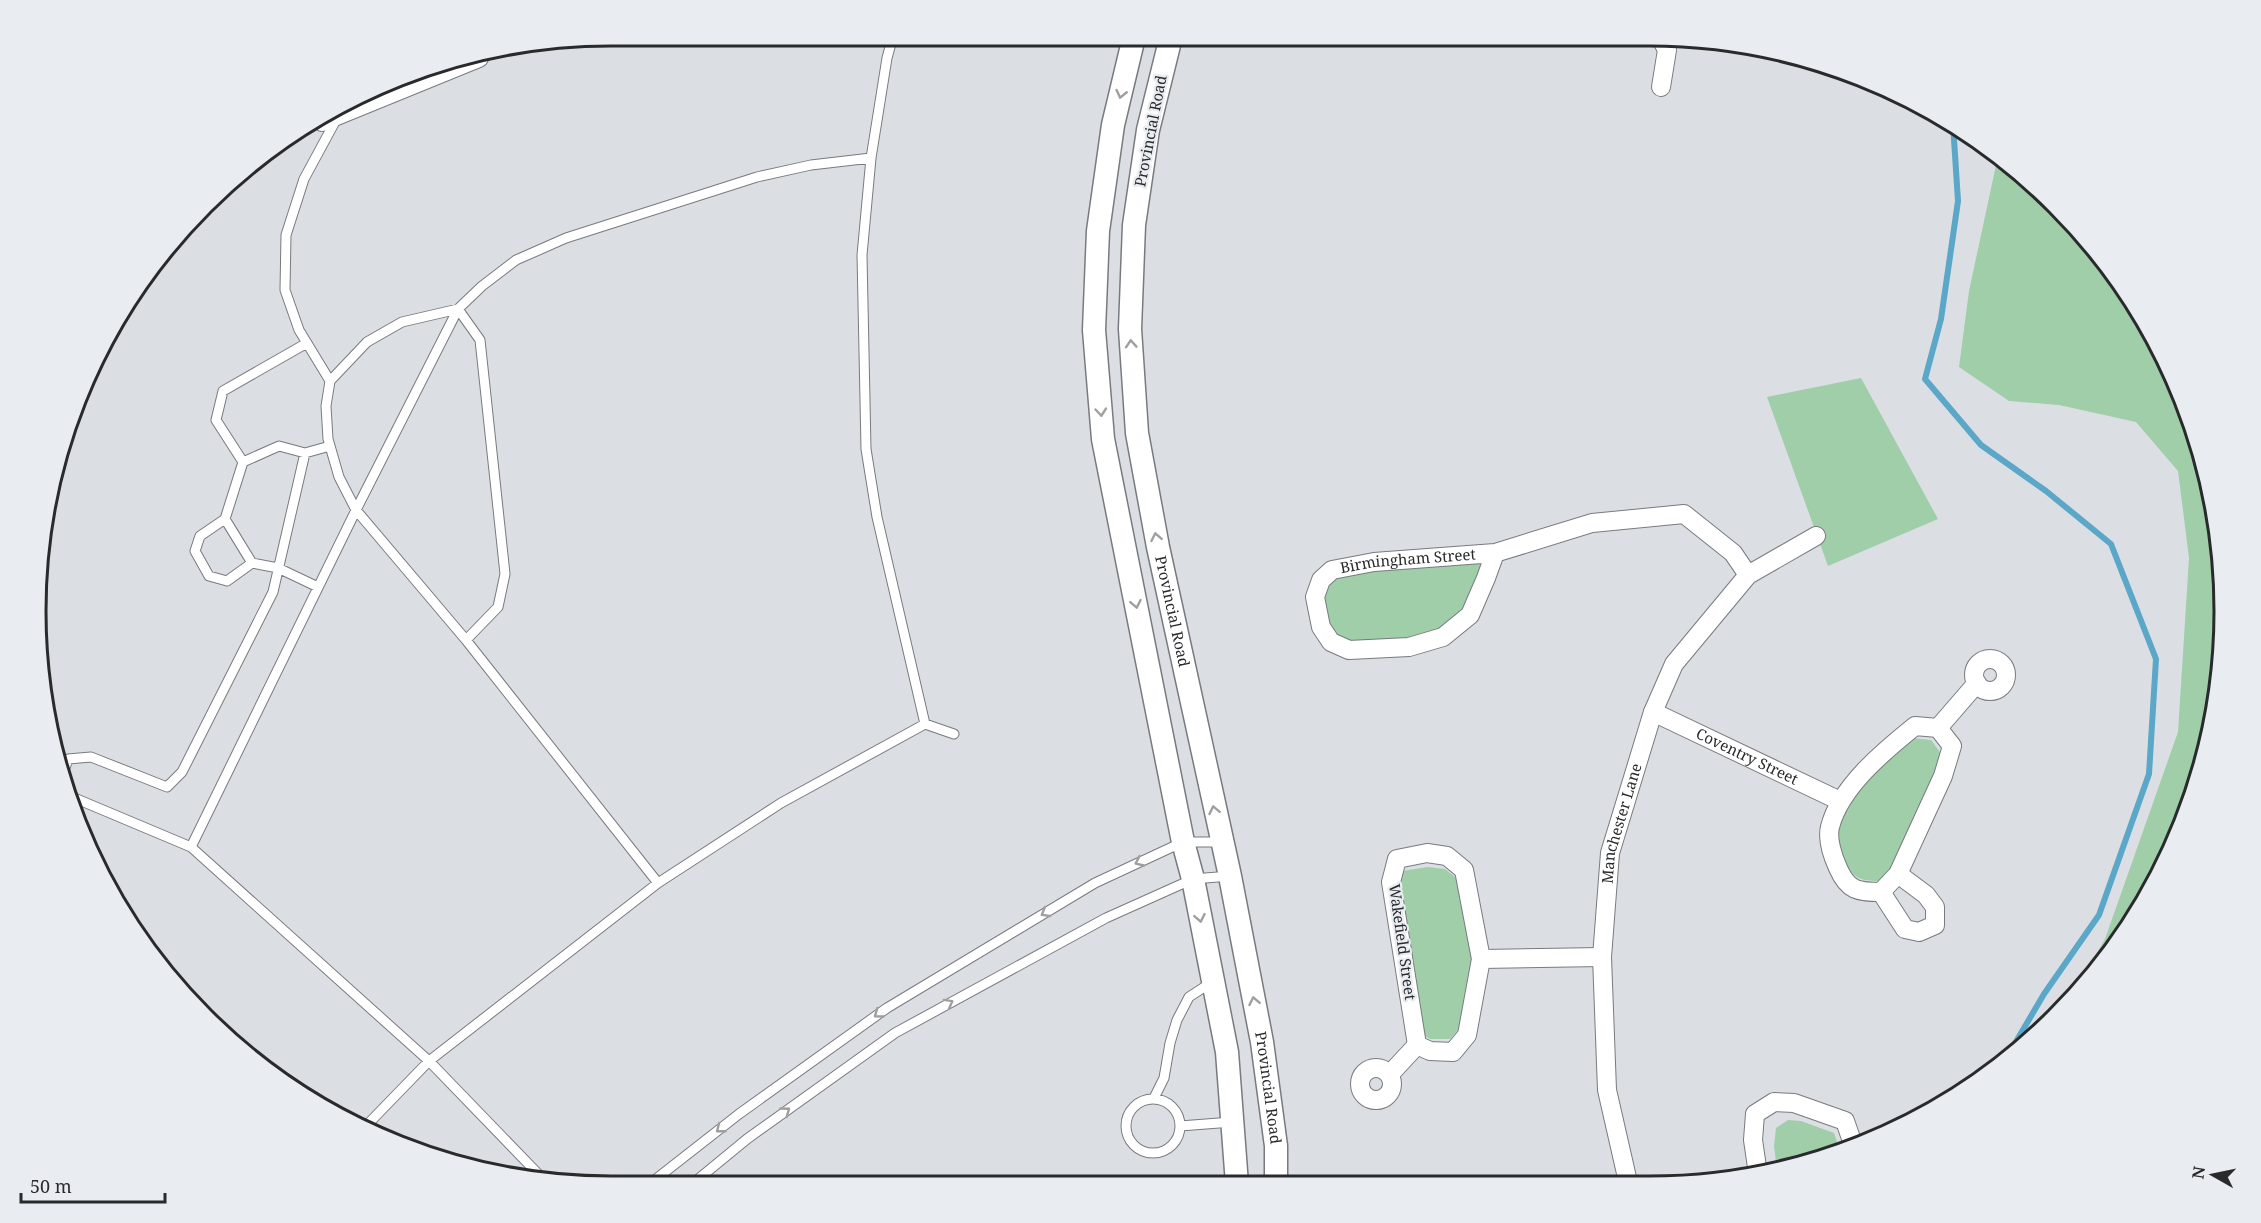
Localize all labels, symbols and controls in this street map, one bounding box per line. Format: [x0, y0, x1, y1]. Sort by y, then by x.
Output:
street label: Provincial Road [1129, 73, 1171, 188]
one-way arrow [1115, 88, 1128, 98]
one-way arrow [1125, 339, 1138, 348]
one-way arrow [1094, 408, 1107, 417]
one-way arrow [1150, 532, 1163, 542]
street label: Birmingham Street [1338, 543, 1476, 577]
street label: Provincial Road [1151, 554, 1195, 669]
one-way arrow [1129, 599, 1142, 609]
street label: Coventry Street [1693, 723, 1802, 789]
street label: Manchester Lane [1597, 761, 1646, 884]
one-way arrow [1209, 805, 1222, 815]
one-way arrow [1134, 855, 1145, 867]
street label: Wakefield Street [1385, 882, 1421, 1001]
one-way arrow [1041, 906, 1051, 917]
one-way arrow [1194, 914, 1206, 923]
one-way arrow [1248, 996, 1261, 1006]
one-way arrow [943, 999, 953, 1010]
one-way arrow [874, 1007, 885, 1018]
street label: Provincial Road [1251, 1030, 1287, 1145]
one-way arrow [780, 1107, 791, 1118]
one-way arrow [716, 1121, 727, 1132]
north arrow [2183, 1145, 2243, 1205]
text: N [2186, 1164, 2210, 1181]
scale bar [21, 1166, 165, 1204]
text: 50 m [30, 1174, 72, 1198]

